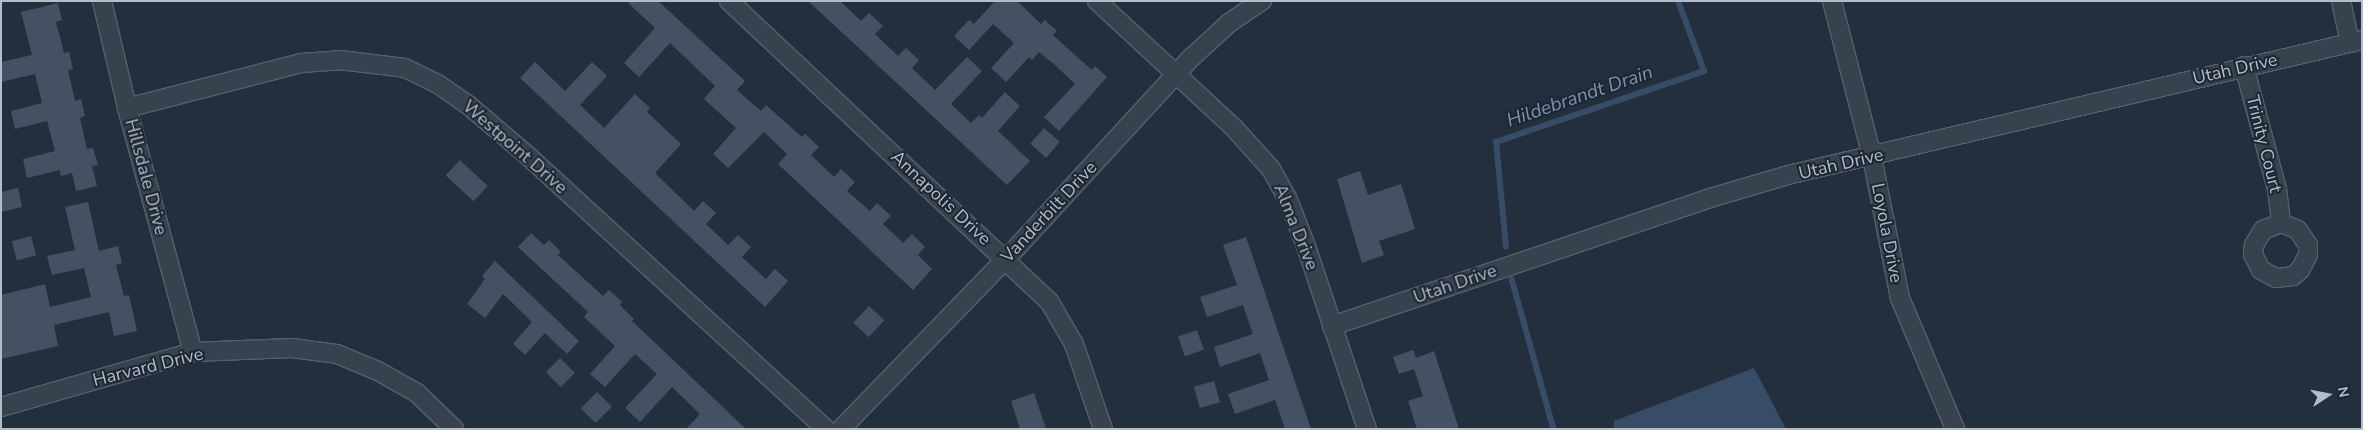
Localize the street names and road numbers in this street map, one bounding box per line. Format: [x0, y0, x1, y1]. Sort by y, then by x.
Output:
street label: Utah Drive [2190, 49, 2280, 89]
street label: Trinity Court [2241, 93, 2287, 195]
street label: Westpoint Drive [458, 96, 572, 198]
street label: Hillsdale Drive [120, 117, 172, 237]
street label: Utah Drive [1796, 144, 1886, 184]
street label: Annapolis Drive [886, 146, 996, 250]
street label: Vanderbilt Drive [996, 157, 1102, 267]
street label: Alma Drive [1269, 181, 1323, 273]
street label: Loyola Drive [1867, 181, 1907, 285]
street label: Utah Drive [1411, 260, 1499, 308]
street label: Harvard Drive [91, 343, 205, 391]

